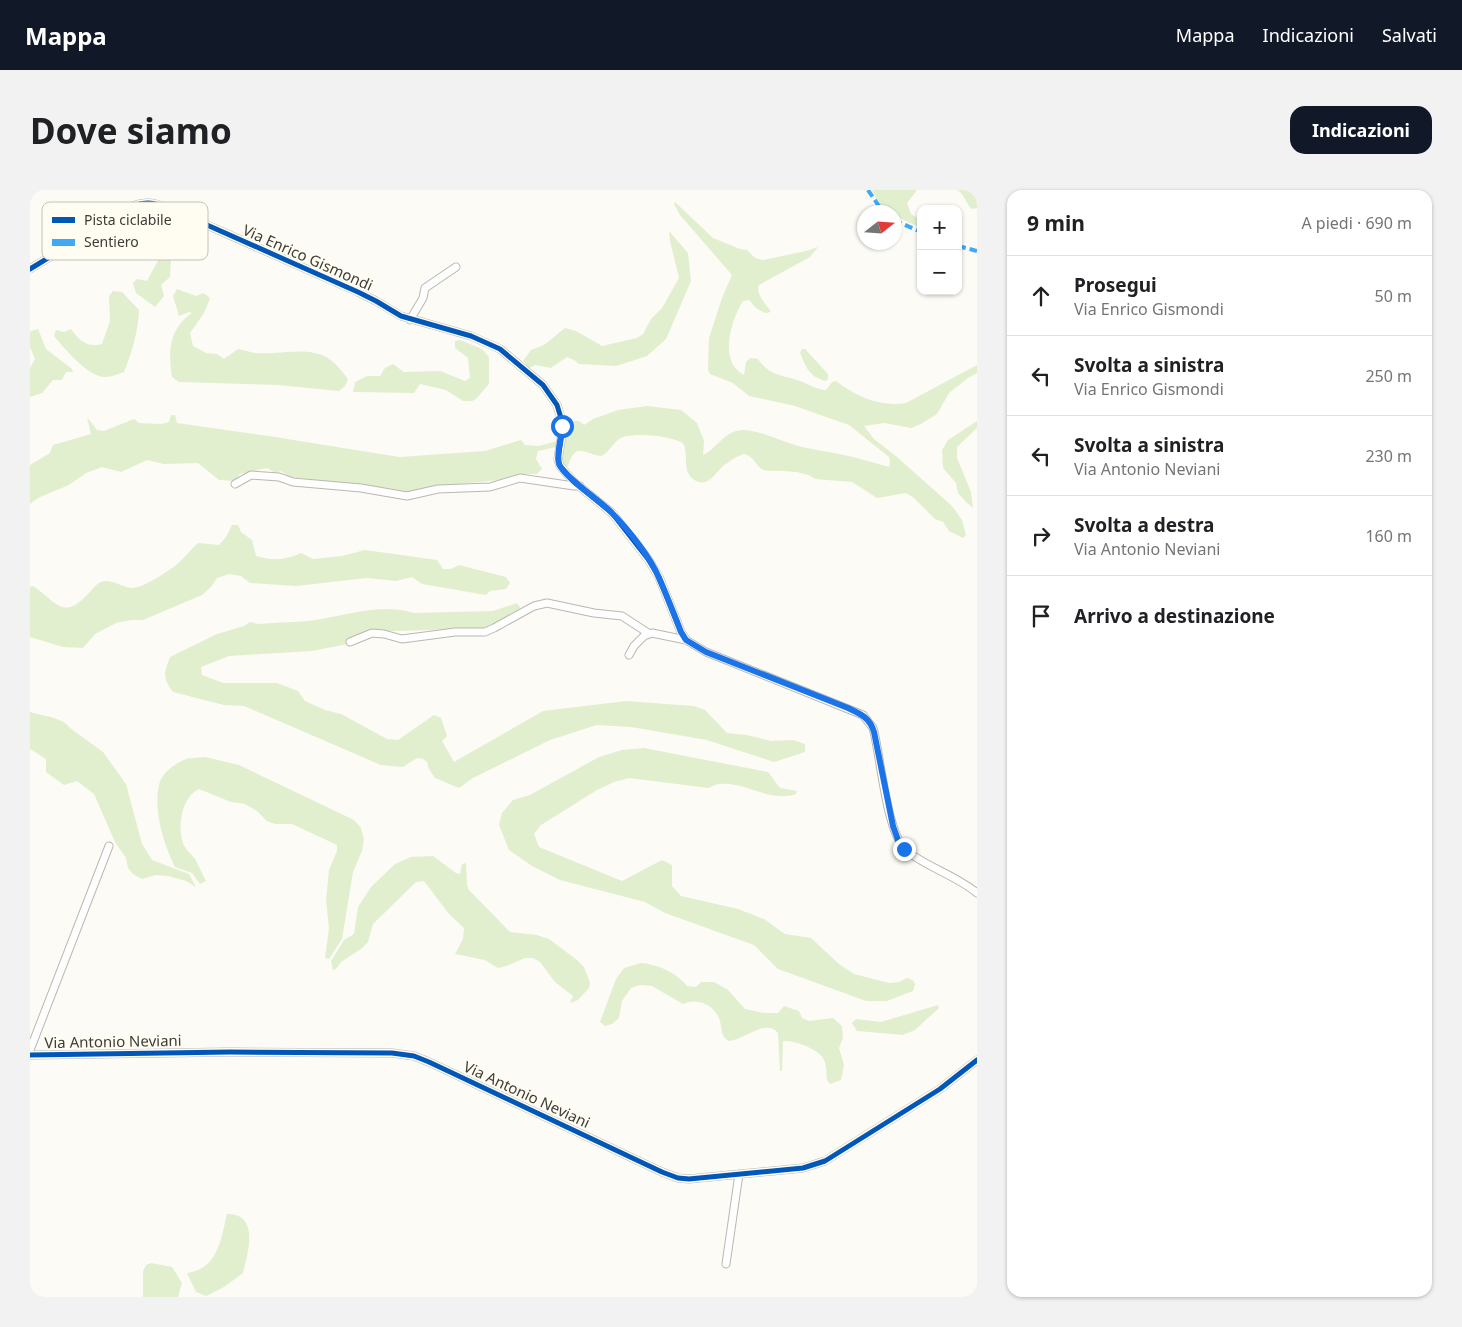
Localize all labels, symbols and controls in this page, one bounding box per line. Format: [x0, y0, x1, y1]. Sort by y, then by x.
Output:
text: Mappa [25, 19, 107, 52]
text: Mappa [1176, 23, 1235, 47]
text: Indicazioni [1263, 23, 1354, 47]
text: Salvati [1382, 23, 1437, 47]
button: Indicazioni [1290, 106, 1432, 154]
text: Dove siamo [30, 107, 232, 154]
legend [42, 202, 208, 260]
north arrow [857, 205, 902, 250]
map controls [917, 205, 962, 295]
button: + [917, 205, 962, 250]
text: 9 min [1027, 209, 1085, 237]
text: Pista ciclabile [84, 210, 172, 229]
text: A piedi · 690 m [1301, 212, 1412, 234]
street label: Via Enrico Gismondi [240, 219, 376, 295]
text: Sentiero [84, 232, 139, 251]
button: − [917, 250, 962, 295]
text: Prosegui [1074, 272, 1157, 298]
icon: ahead [1027, 282, 1055, 310]
text: 50 m [1375, 285, 1412, 307]
text: Via Enrico Gismondi [1074, 298, 1224, 320]
text: Svolta a sinistra [1074, 352, 1224, 378]
icon: left [1027, 362, 1055, 390]
text: 250 m [1365, 365, 1412, 387]
text: Via Enrico Gismondi [1074, 378, 1224, 400]
route start [551, 415, 574, 438]
text: Svolta a sinistra [1074, 432, 1224, 458]
icon: left [1027, 442, 1055, 470]
text: 230 m [1365, 445, 1412, 467]
text: Via Antonio Neviani [1074, 458, 1220, 480]
text: Svolta a destra [1074, 512, 1214, 538]
icon: right [1027, 522, 1055, 550]
text: 160 m [1365, 525, 1412, 547]
text: Via Antonio Neviani [1074, 538, 1220, 560]
icon: arrive [1027, 602, 1055, 630]
text: Arrivo a destinazione [1074, 603, 1275, 629]
route end [893, 838, 916, 861]
street label: Via Antonio Neviani [44, 1030, 182, 1052]
street label: Via Antonio Neviani [461, 1056, 593, 1132]

